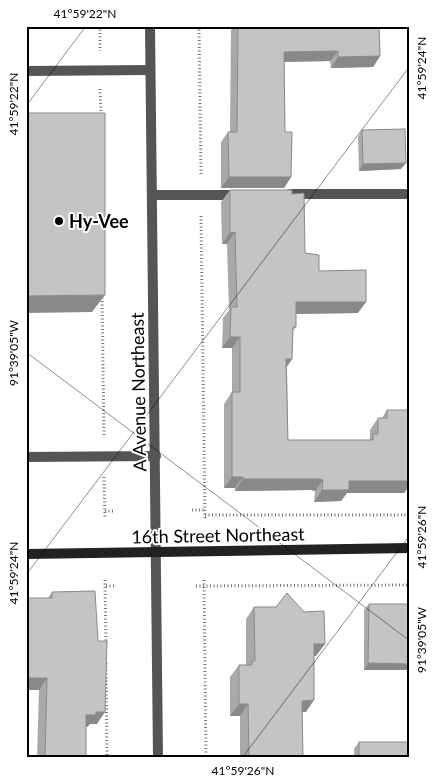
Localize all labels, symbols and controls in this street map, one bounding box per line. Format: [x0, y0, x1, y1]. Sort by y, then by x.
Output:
text: 41°59'22"N [54, 6, 116, 21]
text: 41°59'24"N [414, 37, 429, 99]
text: 41°59'22"N [6, 73, 21, 135]
place label: Hy-Vee [69, 210, 129, 232]
marker: Hy-Vee [53, 215, 65, 227]
street label: A Avenue Northeast [126, 312, 150, 472]
text: 91°39'05"W [6, 319, 21, 386]
text: 41°59'26"N [414, 506, 429, 568]
street label: 16th Street Northeast [131, 522, 305, 548]
text: 41°59'24"N [6, 542, 21, 604]
text: 91°39'05"W [414, 606, 429, 673]
text: 41°59'26"N [212, 763, 274, 778]

